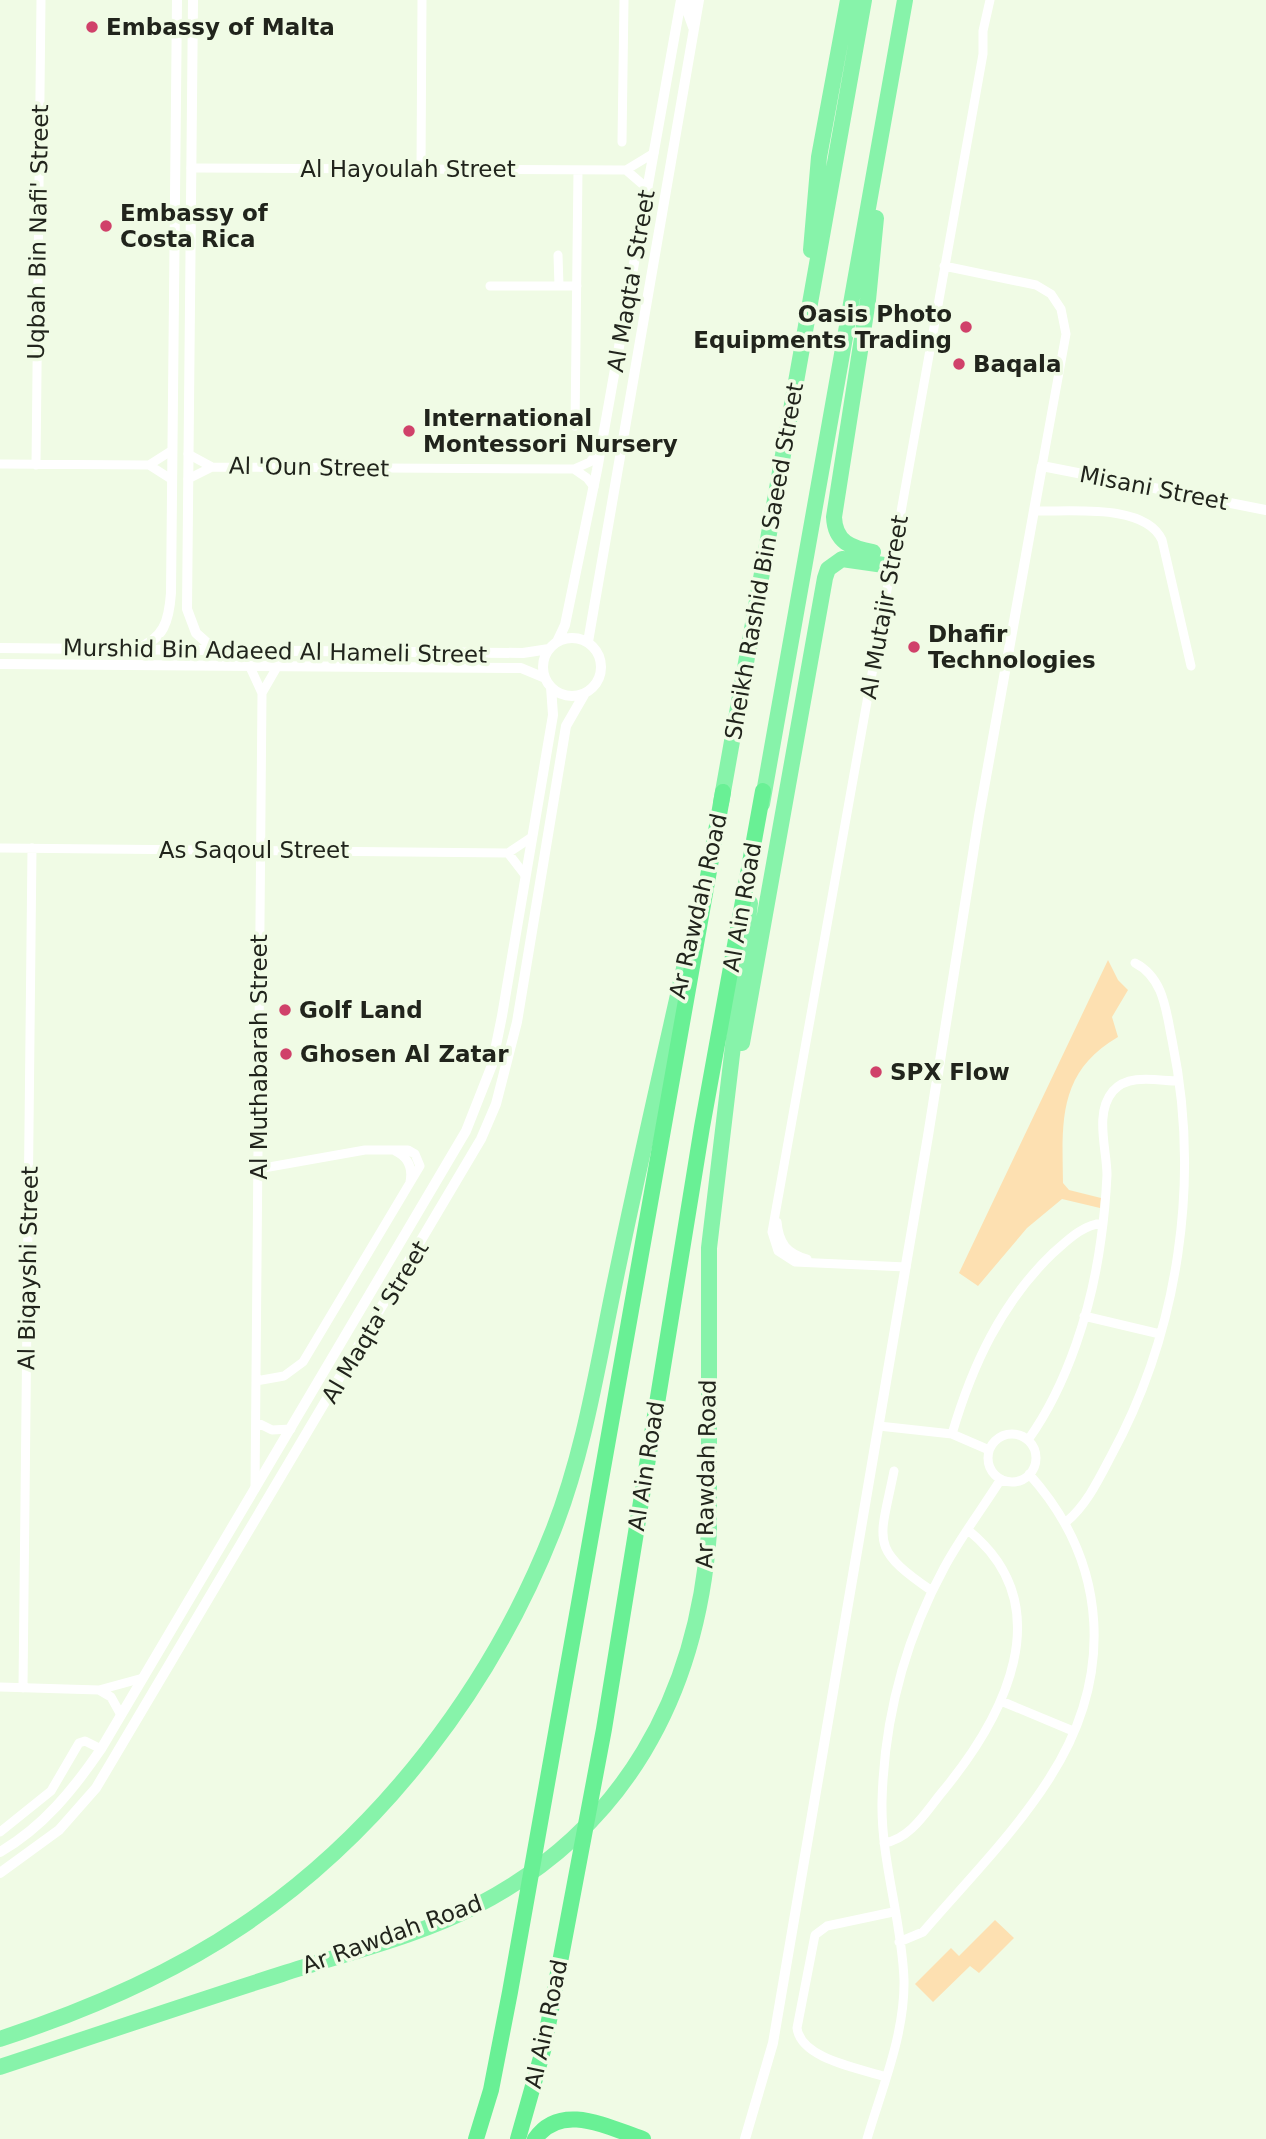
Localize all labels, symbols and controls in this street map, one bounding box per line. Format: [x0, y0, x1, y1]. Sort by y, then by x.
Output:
place label: Embassy of Malta [106, 14, 335, 40]
marker: Embassy of Malta [84, 19, 100, 35]
street label: Uqbah Bin Nafi' Street [23, 104, 53, 360]
street label: Al Hayoulah Street [300, 156, 516, 182]
street label: Al Maqta' Street [602, 188, 660, 374]
place label: Embassy of Costa Rica [120, 200, 269, 252]
marker: Embassy of Costa Rica [98, 218, 114, 234]
place label: Oasis Photo Equipments Trading [693, 301, 952, 353]
marker: Oasis Photo Equipments Trading [958, 319, 974, 335]
place label: Baqala [973, 351, 1061, 377]
marker: Baqala [951, 356, 967, 372]
street label: Sheikh Rashid Bin Saeed Street [720, 380, 808, 742]
place label: International Montessori Nursery [423, 405, 678, 457]
marker: International Montessori Nursery [401, 423, 417, 439]
street label: Al 'Oun Street [229, 453, 389, 481]
street label: Misani Street [1078, 461, 1230, 515]
street label: Al Mutajir Street [855, 513, 913, 701]
place label: Dhafir Technologies [928, 621, 1096, 673]
street label: Murshid Bin Adaeed Al Hameli Street [63, 634, 487, 668]
marker: Dhafir Technologies [906, 639, 922, 655]
street label: Ar Rawdah Road [664, 811, 732, 1001]
street label: As Saqoul Street [159, 837, 349, 863]
street label: Al Ain Road [718, 840, 766, 974]
street label: Al Muthabarah Street [246, 934, 272, 1180]
place label: Golf Land [299, 997, 423, 1023]
marker: Golf Land [277, 1002, 293, 1018]
place label: Ghosen Al Zatar [300, 1041, 509, 1067]
marker: Ghosen Al Zatar [278, 1046, 294, 1062]
place label: SPX Flow [890, 1059, 1010, 1085]
marker: SPX Flow [868, 1064, 884, 1080]
street label: Al Biqayshi Street [13, 1166, 43, 1370]
street label: Al Maqta' Street [316, 1236, 434, 1408]
street label: Ar Rawdah Road [691, 1379, 721, 1569]
street label: Al Ain Road [623, 1399, 669, 1533]
street label: Ar Rawdah Road [299, 1889, 485, 1979]
street label: Al Ain Road [520, 1957, 572, 2091]

